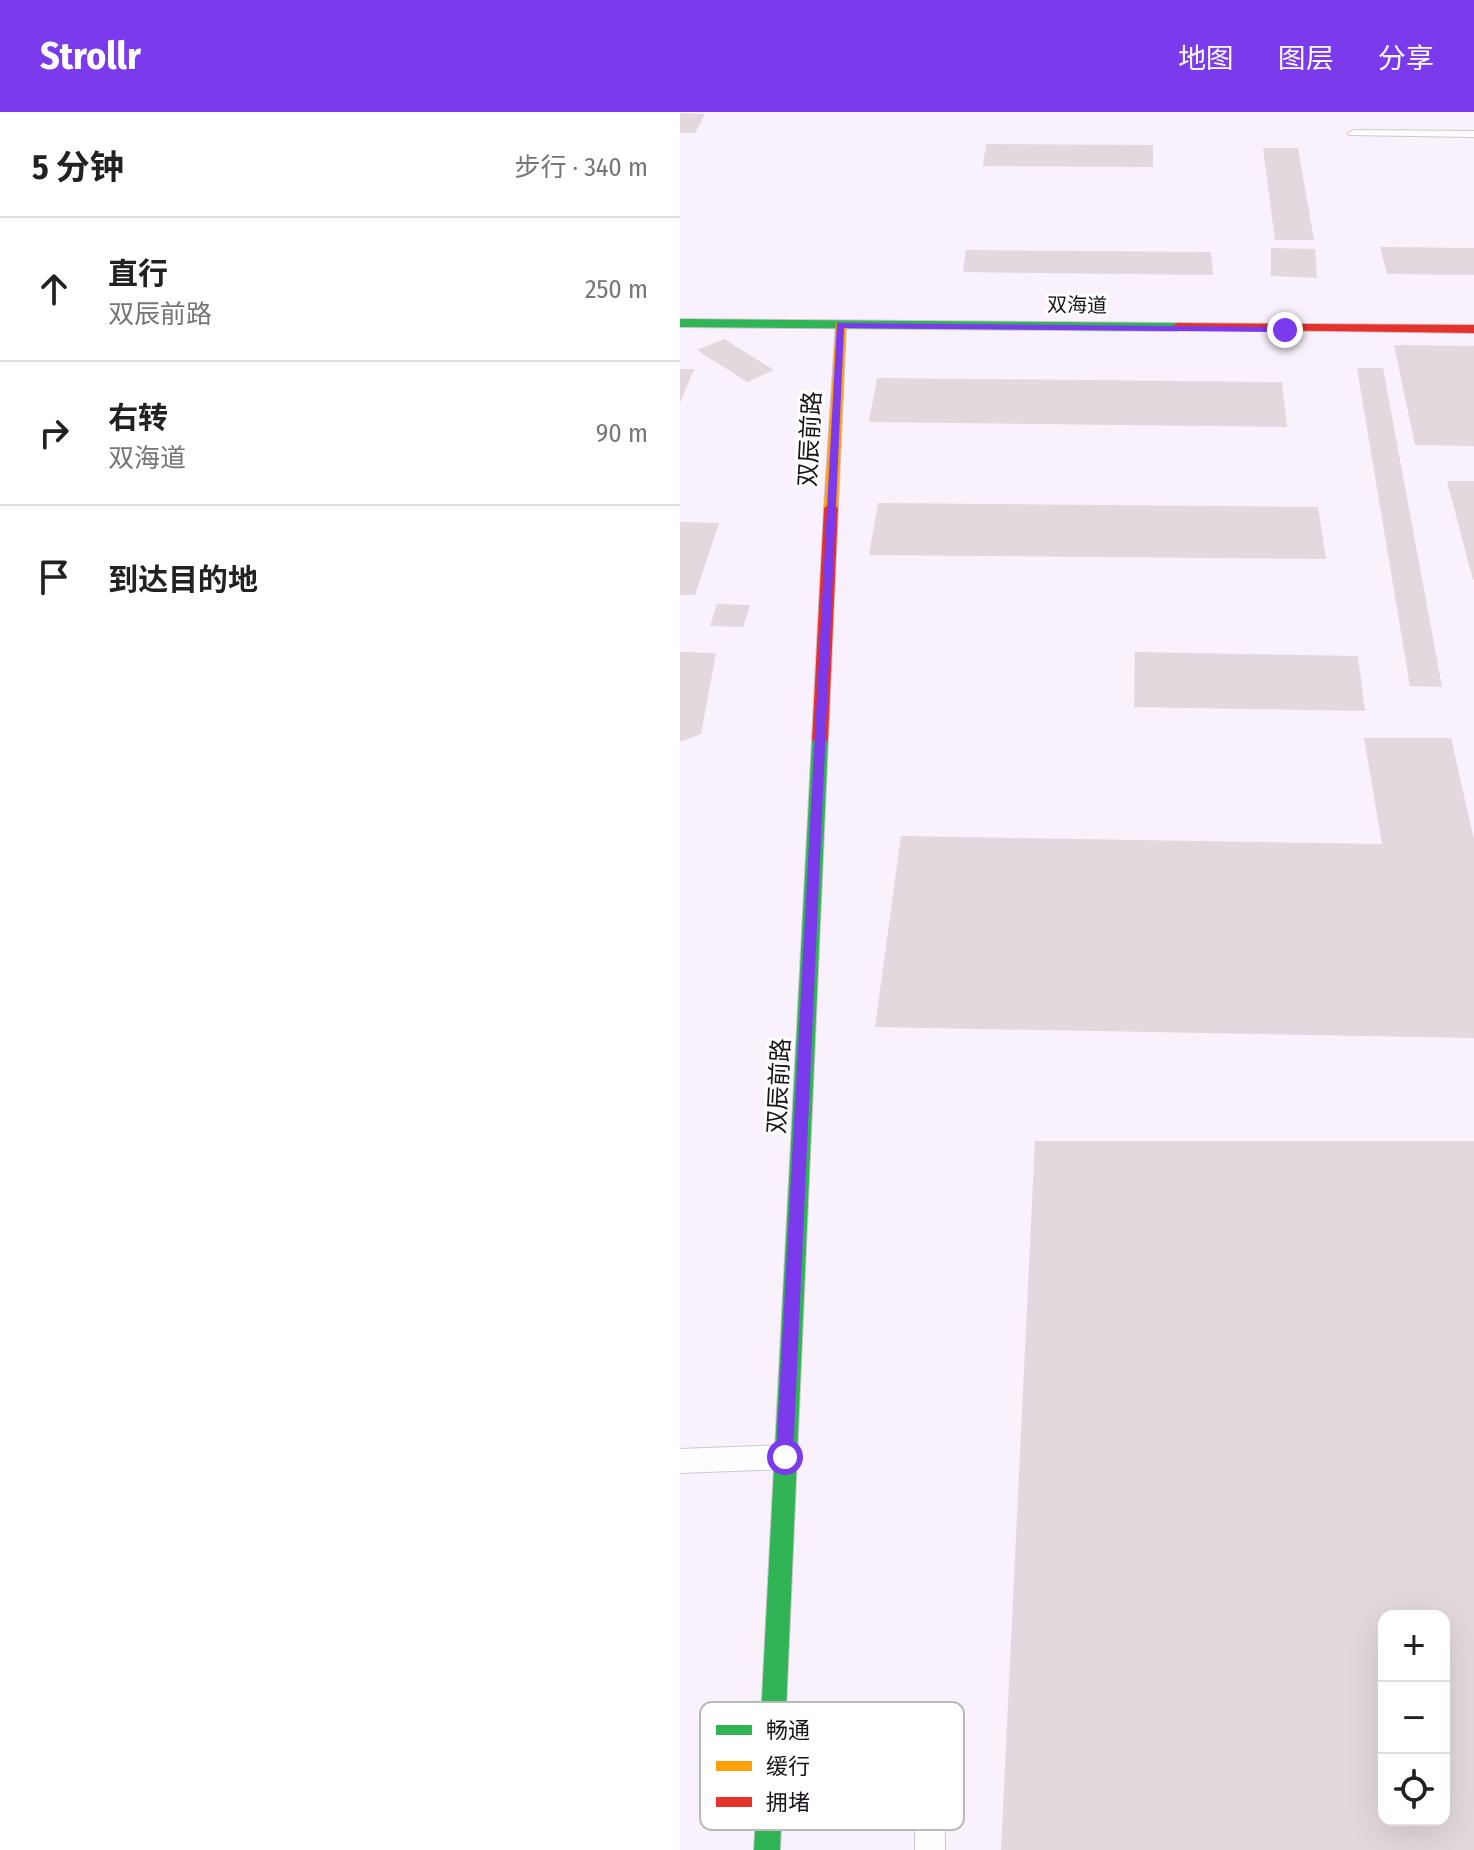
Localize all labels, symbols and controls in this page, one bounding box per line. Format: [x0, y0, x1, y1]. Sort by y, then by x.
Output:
text: Strollr [40, 33, 141, 79]
text: 地图 [1178, 42, 1234, 75]
text: 图层 [1278, 42, 1334, 75]
text: 分享 [1378, 42, 1434, 75]
text: 5 分钟 [32, 147, 124, 188]
text: 步行 · 340 m [514, 152, 648, 183]
text: 直行 [108, 256, 168, 292]
icon: ahead [32, 267, 76, 311]
text: 250 m [585, 274, 648, 305]
street label: 双海道 [1047, 292, 1107, 318]
text: 双辰前路 [108, 299, 212, 330]
route end [1267, 312, 1303, 348]
street label: 双辰前路 [794, 390, 826, 488]
text: 右转 [108, 400, 168, 436]
icon: right [32, 411, 76, 455]
text: 90 m [596, 418, 648, 449]
text: 双海道 [108, 443, 186, 474]
icon: arrive [32, 555, 76, 599]
text: 到达目的地 [108, 562, 258, 598]
street label: 双辰前路 [763, 1037, 795, 1135]
route start [767, 1439, 803, 1475]
map controls [1378, 1610, 1450, 1826]
button: + [1378, 1610, 1450, 1682]
button: − [1378, 1682, 1450, 1754]
legend [700, 1702, 964, 1830]
text: 畅通 [766, 1717, 810, 1744]
text: 缓行 [766, 1753, 810, 1780]
button: locate [1378, 1754, 1450, 1826]
text: 拥堵 [766, 1789, 810, 1816]

